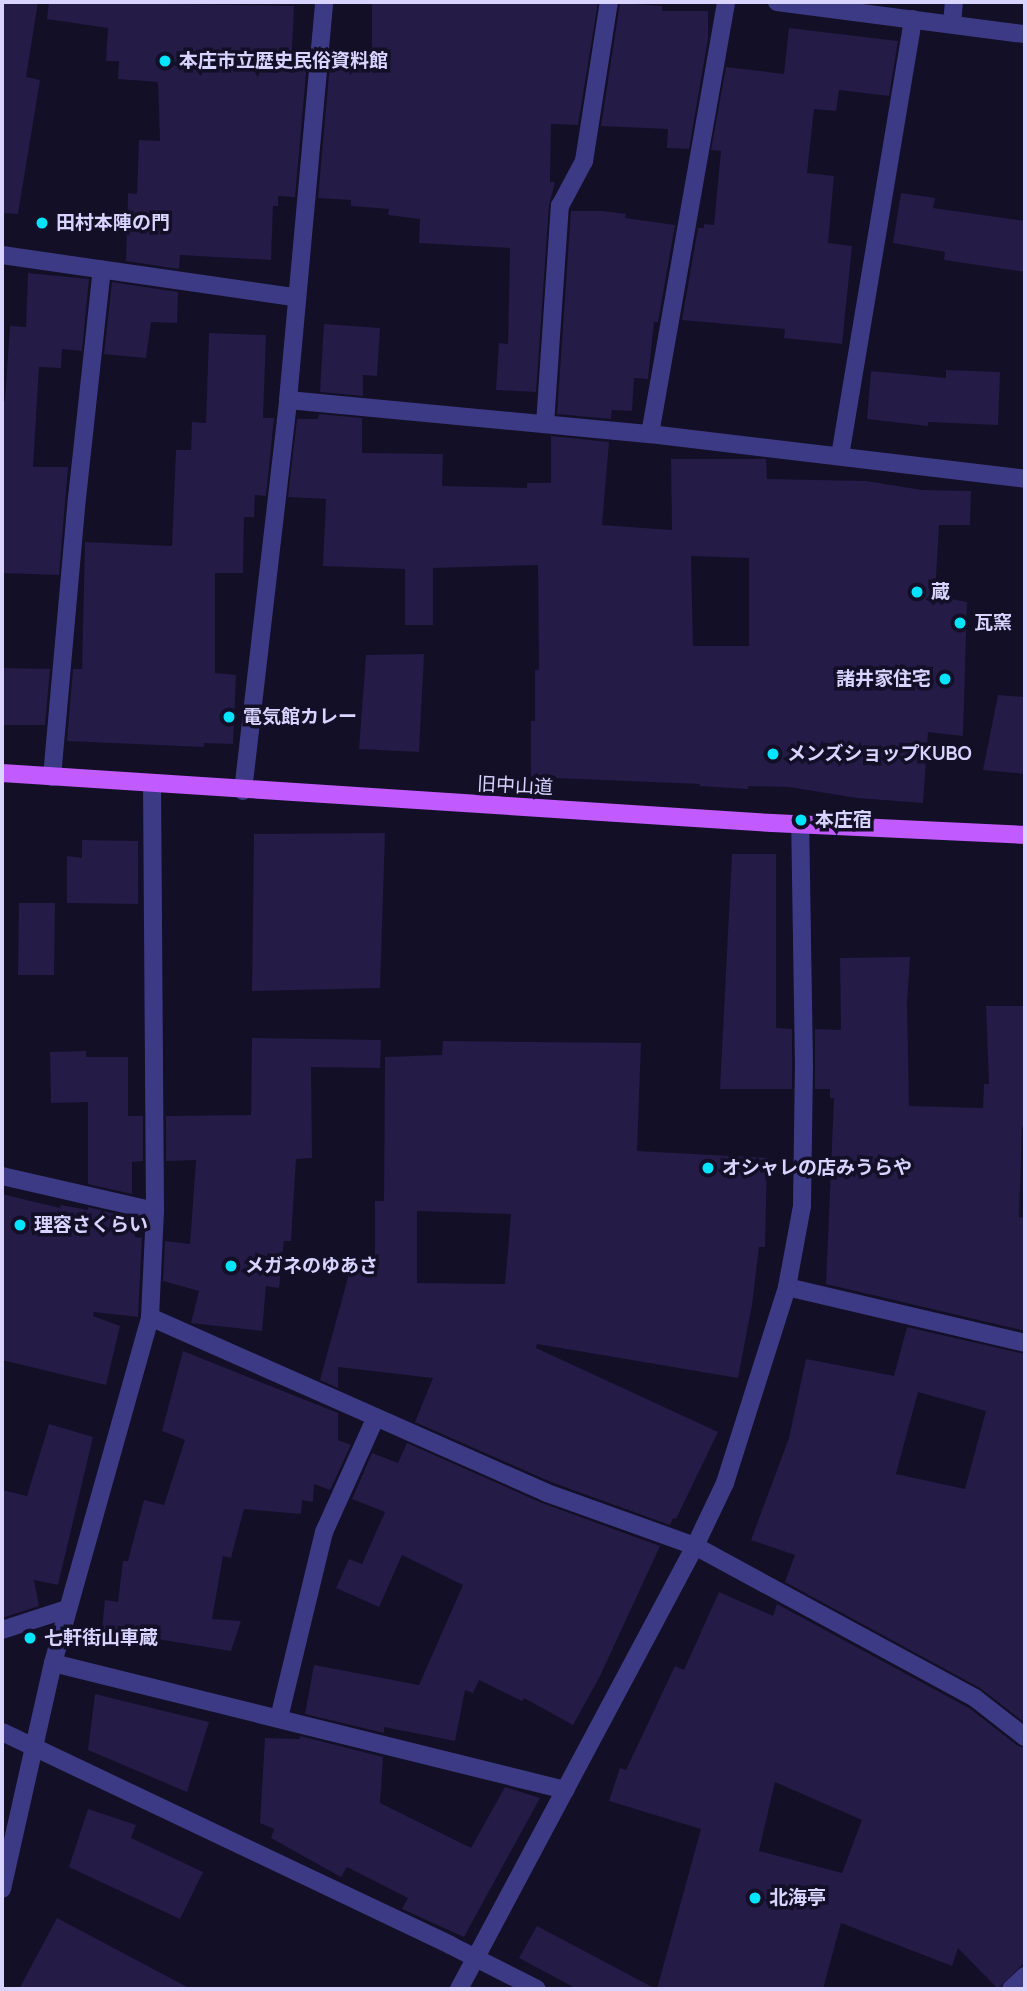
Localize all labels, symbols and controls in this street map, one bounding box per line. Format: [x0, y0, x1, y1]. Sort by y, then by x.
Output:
place label: 本庄市立歴史民俗資料館 [179, 50, 388, 72]
marker: 本庄市立歴史民俗資料館 [157, 53, 173, 69]
place label: 田村本陣の門 [56, 212, 170, 234]
marker: 田村本陣の門 [34, 215, 50, 231]
place label: 蔵 [931, 581, 950, 603]
marker: 蔵 [909, 584, 925, 600]
place label: 瓦窯 [974, 612, 1012, 634]
marker: 瓦窯 [952, 615, 968, 631]
place label: 諸井家住宅 [836, 668, 931, 690]
marker: 諸井家住宅 [937, 671, 953, 687]
place label: 電気館カレー [243, 706, 357, 728]
marker: 電気館カレー [221, 709, 237, 725]
place label: メンズショップKUBO [787, 743, 972, 765]
marker: メンズショップKUBO [765, 746, 781, 762]
street label: 旧中山道 [476, 773, 554, 799]
place label: 本庄宿 [815, 809, 872, 831]
marker: 本庄宿 [793, 812, 809, 828]
place label: オシャレの店みうらや [722, 1157, 912, 1179]
marker: オシャレの店みうらや [700, 1160, 716, 1176]
place label: 理容さくらい [34, 1214, 148, 1236]
marker: 理容さくらい [12, 1217, 28, 1233]
place label: メガネのゆあさ [245, 1255, 378, 1277]
marker: メガネのゆあさ [223, 1258, 239, 1274]
place label: 七軒街山車蔵 [44, 1627, 158, 1649]
marker: 七軒街山車蔵 [22, 1630, 38, 1646]
place label: 北海亭 [769, 1887, 826, 1909]
marker: 北海亭 [747, 1890, 763, 1906]

